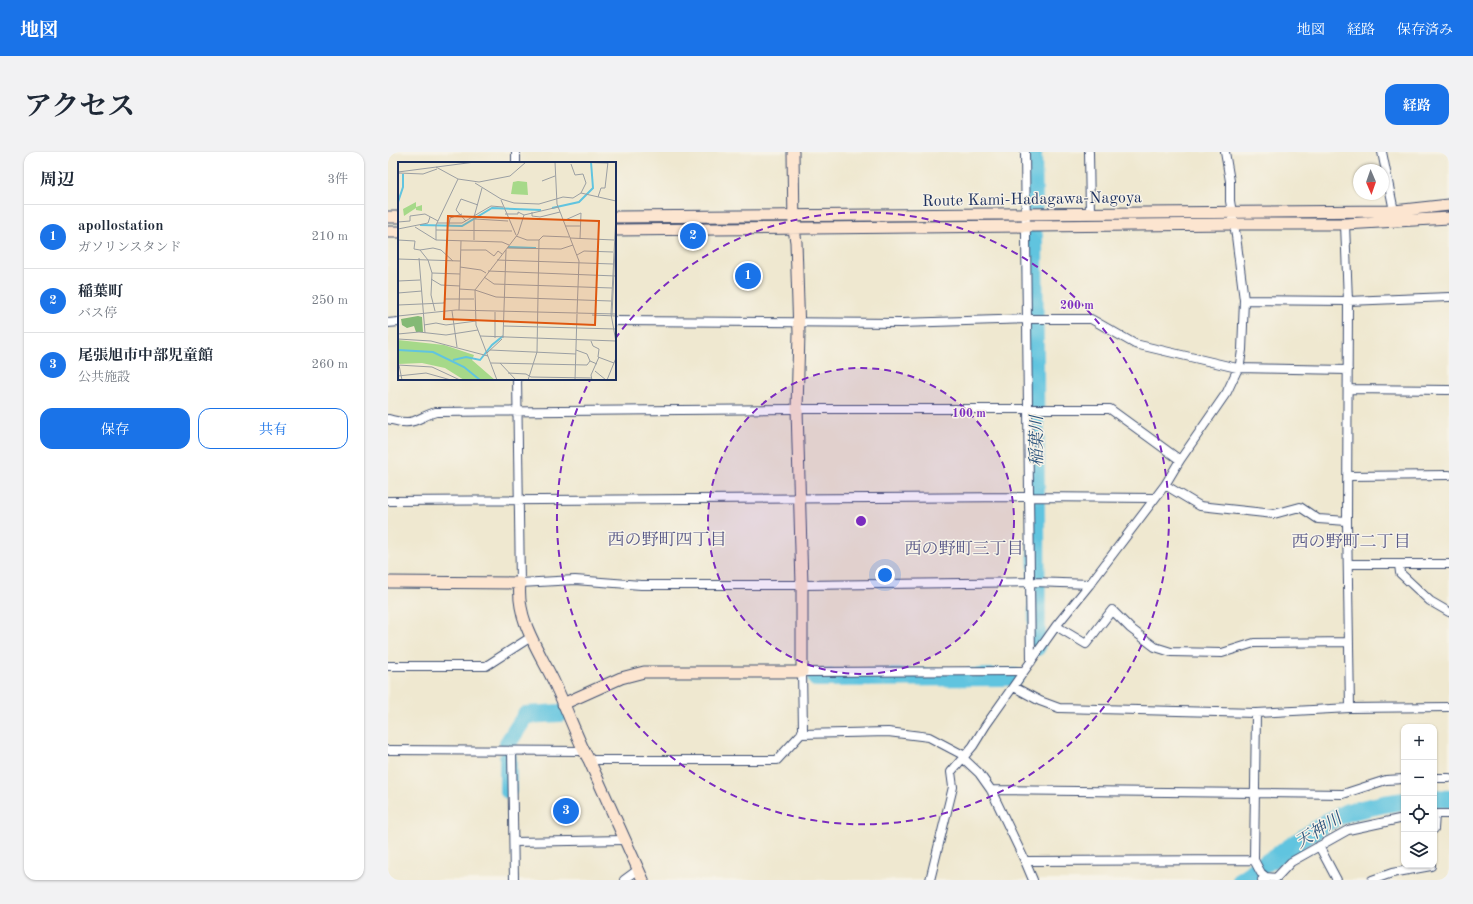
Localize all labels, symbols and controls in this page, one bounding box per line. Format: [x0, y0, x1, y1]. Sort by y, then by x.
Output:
text: 地図 [20, 22, 58, 41]
text: 地図 [1297, 23, 1325, 37]
text: 経路 [1347, 23, 1375, 37]
text: 保存済み [1397, 23, 1453, 37]
button: 経路 [1385, 84, 1449, 125]
text: アクセス [24, 94, 135, 122]
inset map [398, 162, 616, 380]
north arrow [1353, 164, 1389, 200]
text: 周辺 [40, 172, 74, 189]
text: 3件 [327, 173, 348, 186]
street label: Route Kami-Hadagawa-Nagoya [922, 190, 1142, 210]
text: apollostation [78, 219, 163, 234]
pin: 2 [680, 221, 706, 251]
text: 1 [49, 230, 57, 243]
text: 210 m [311, 230, 348, 243]
text: ガソリンスタンド [78, 241, 182, 254]
pin: 1 [735, 261, 761, 291]
text: 稲葉町 [78, 285, 123, 300]
text: 2 [49, 294, 57, 307]
text: 250 m [311, 294, 348, 307]
text: 200 m [1060, 300, 1094, 312]
text: バス停 [78, 307, 117, 320]
text: 尾張旭市中部児童館 [78, 349, 213, 364]
text: 3 [49, 358, 57, 371]
text: 260 m [311, 358, 348, 371]
text: 公共施設 [78, 371, 130, 384]
button: 保存 [40, 408, 190, 449]
button: 共有 [198, 408, 348, 449]
text: 100 m [952, 408, 986, 420]
water label: 稲葉川 [1027, 414, 1046, 467]
centre of rings [854, 514, 868, 528]
district label: 西の野町四丁目 [608, 531, 727, 549]
district label: 西の野町二丁目 [1292, 533, 1411, 551]
district label: 西の野町三丁目 [905, 540, 1024, 558]
your location [875, 565, 895, 585]
map controls [1401, 724, 1437, 868]
button: + [1401, 724, 1437, 760]
button: − [1401, 760, 1437, 796]
pin: 3 [553, 796, 579, 826]
button: locate [1401, 796, 1437, 832]
water label: 天神川 [1292, 808, 1347, 852]
button: layers [1401, 832, 1437, 868]

